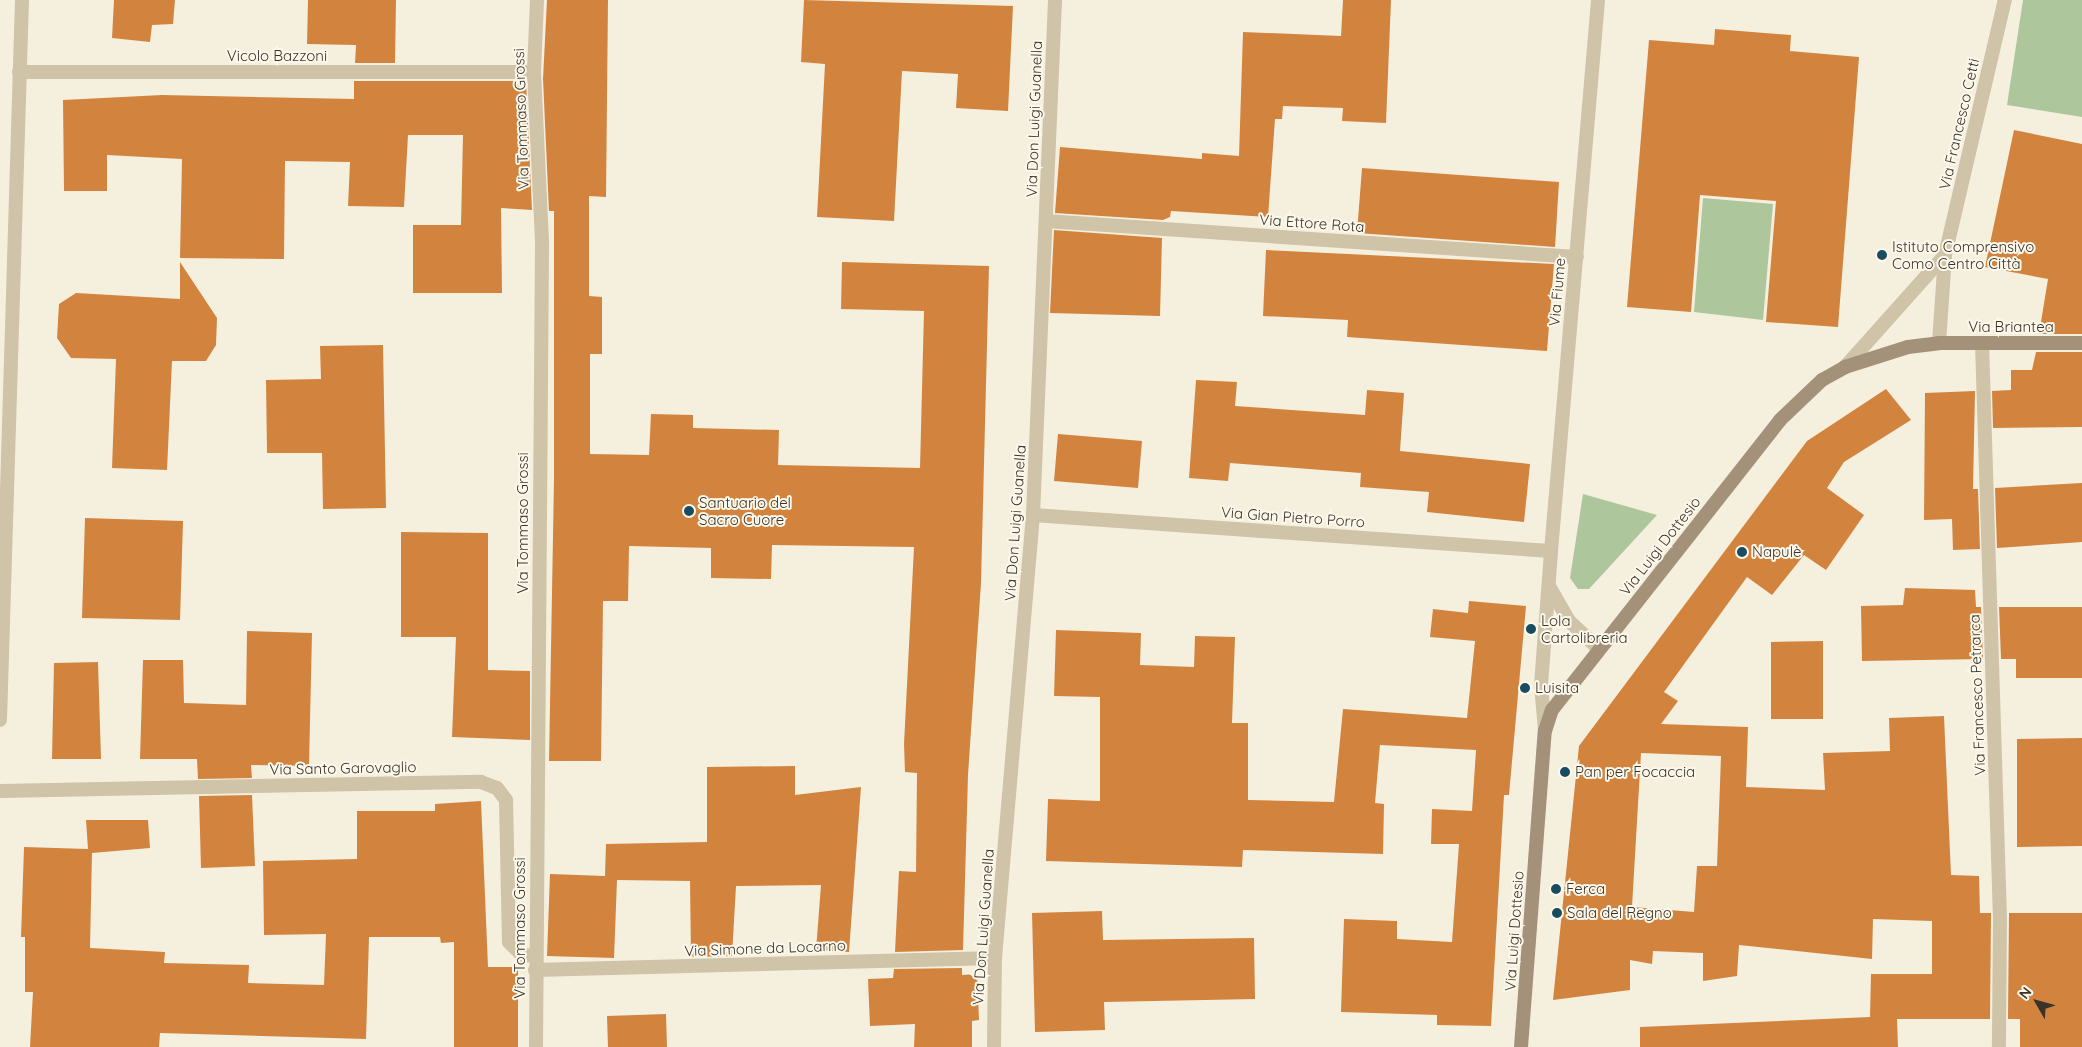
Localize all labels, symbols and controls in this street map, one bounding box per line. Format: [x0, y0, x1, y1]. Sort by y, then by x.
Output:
street label: Via Don Luigi Guanella [1022, 40, 1046, 198]
street label: Vicolo Bazzoni [227, 47, 327, 65]
street label: Via Tommaso Grossi [510, 48, 532, 190]
street label: Via Francesco Cetti [1935, 57, 1983, 191]
street label: Via Ettore Rota [1259, 210, 1365, 236]
place label: Istituto Comprensivo Como Centro Città [1892, 237, 2034, 272]
marker: Istituto Comprensivo Como Centro Città [1876, 249, 1888, 261]
street label: Via Fiume [1545, 257, 1569, 327]
street label: Via Briantea [1968, 318, 2054, 336]
street label: Via Don Luigi Guanella [1001, 444, 1029, 602]
street label: Via Tommaso Grossi [514, 452, 532, 594]
place label: Santuario del Sacro Cuore [699, 493, 791, 528]
street label: Via Luigi Dottesio [1616, 493, 1704, 599]
street label: Via Gian Pietro Porro [1220, 503, 1366, 531]
marker: Santuario del Sacro Cuore [683, 505, 695, 517]
place label: Napulè [1752, 543, 1801, 561]
marker: Napulè [1736, 546, 1748, 558]
place label: Lola Cartolibreria [1541, 611, 1627, 646]
street label: Via Francesco Petrarca [1965, 614, 1989, 776]
marker: Lola Cartolibreria [1525, 623, 1537, 635]
place label: Luisita [1535, 679, 1579, 697]
marker: Luisita [1519, 682, 1531, 694]
street label: Via Santo Garovaglio [269, 758, 417, 778]
place label: Pan per Focaccia [1575, 763, 1695, 781]
marker: Pan per Focaccia [1559, 766, 1571, 778]
street label: Via Don Luigi Guanella [969, 848, 997, 1006]
street label: Via Tommaso Grossi [511, 857, 529, 999]
street label: Via Luigi Dottesio [1501, 870, 1527, 992]
place label: Ferca [1566, 880, 1605, 898]
marker: Ferca [1550, 883, 1562, 895]
place label: Sala del Regno [1567, 904, 1672, 922]
marker: Sala del Regno [1551, 907, 1563, 919]
street label: Via Simone da Locarno [684, 936, 846, 960]
north arrow [2012, 977, 2062, 1027]
text: N [2015, 983, 2035, 1002]

